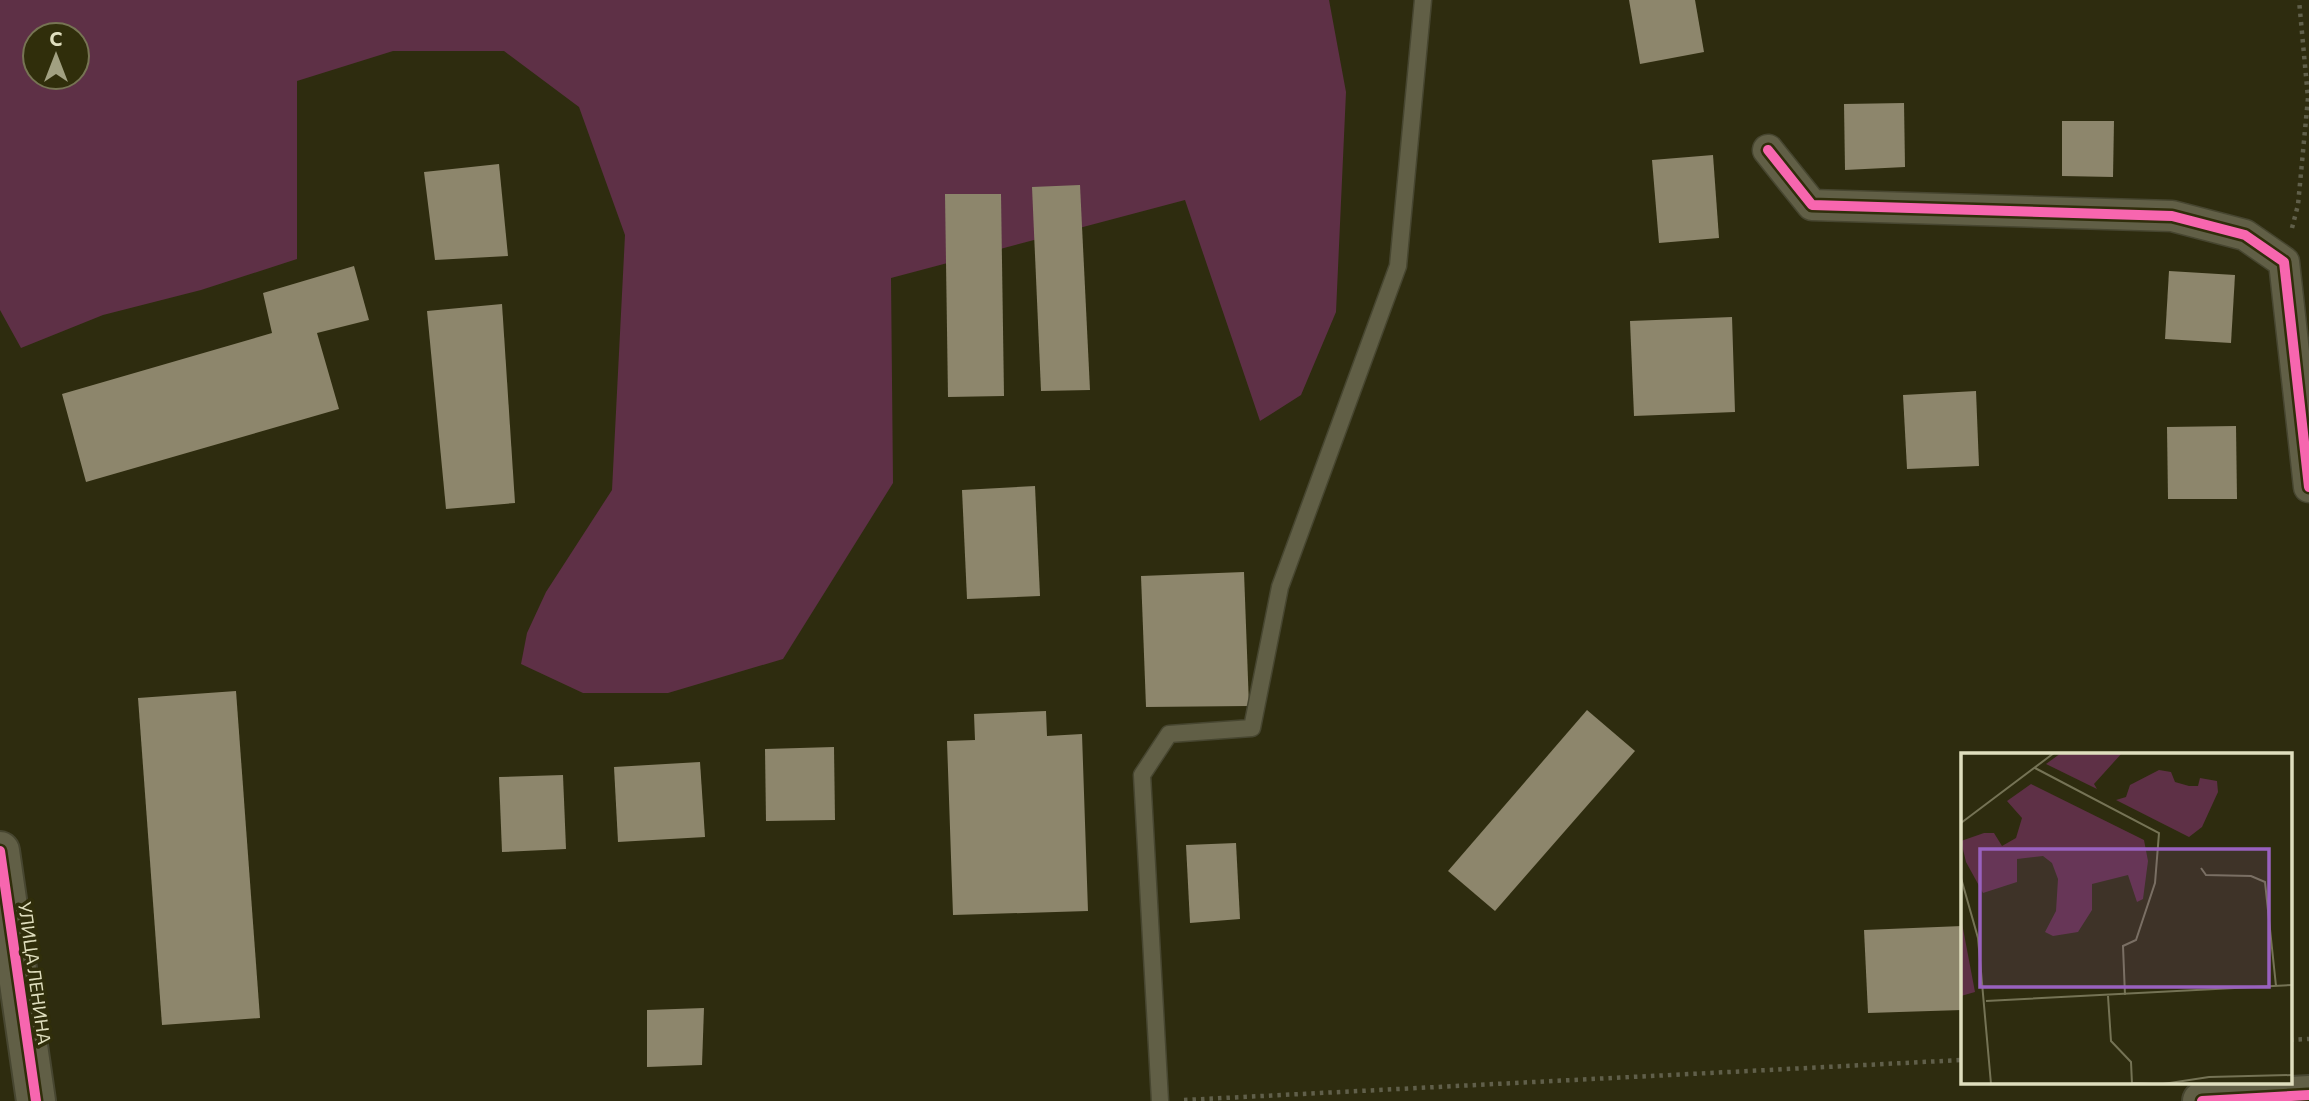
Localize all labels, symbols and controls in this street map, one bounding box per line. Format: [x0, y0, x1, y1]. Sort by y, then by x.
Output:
north arrow [21, 21, 91, 91]
text: С [50, 27, 63, 50]
inset map [1961, 753, 2292, 1084]
street label: УЛИЦА ЛЕНИНА [14, 900, 56, 1046]

